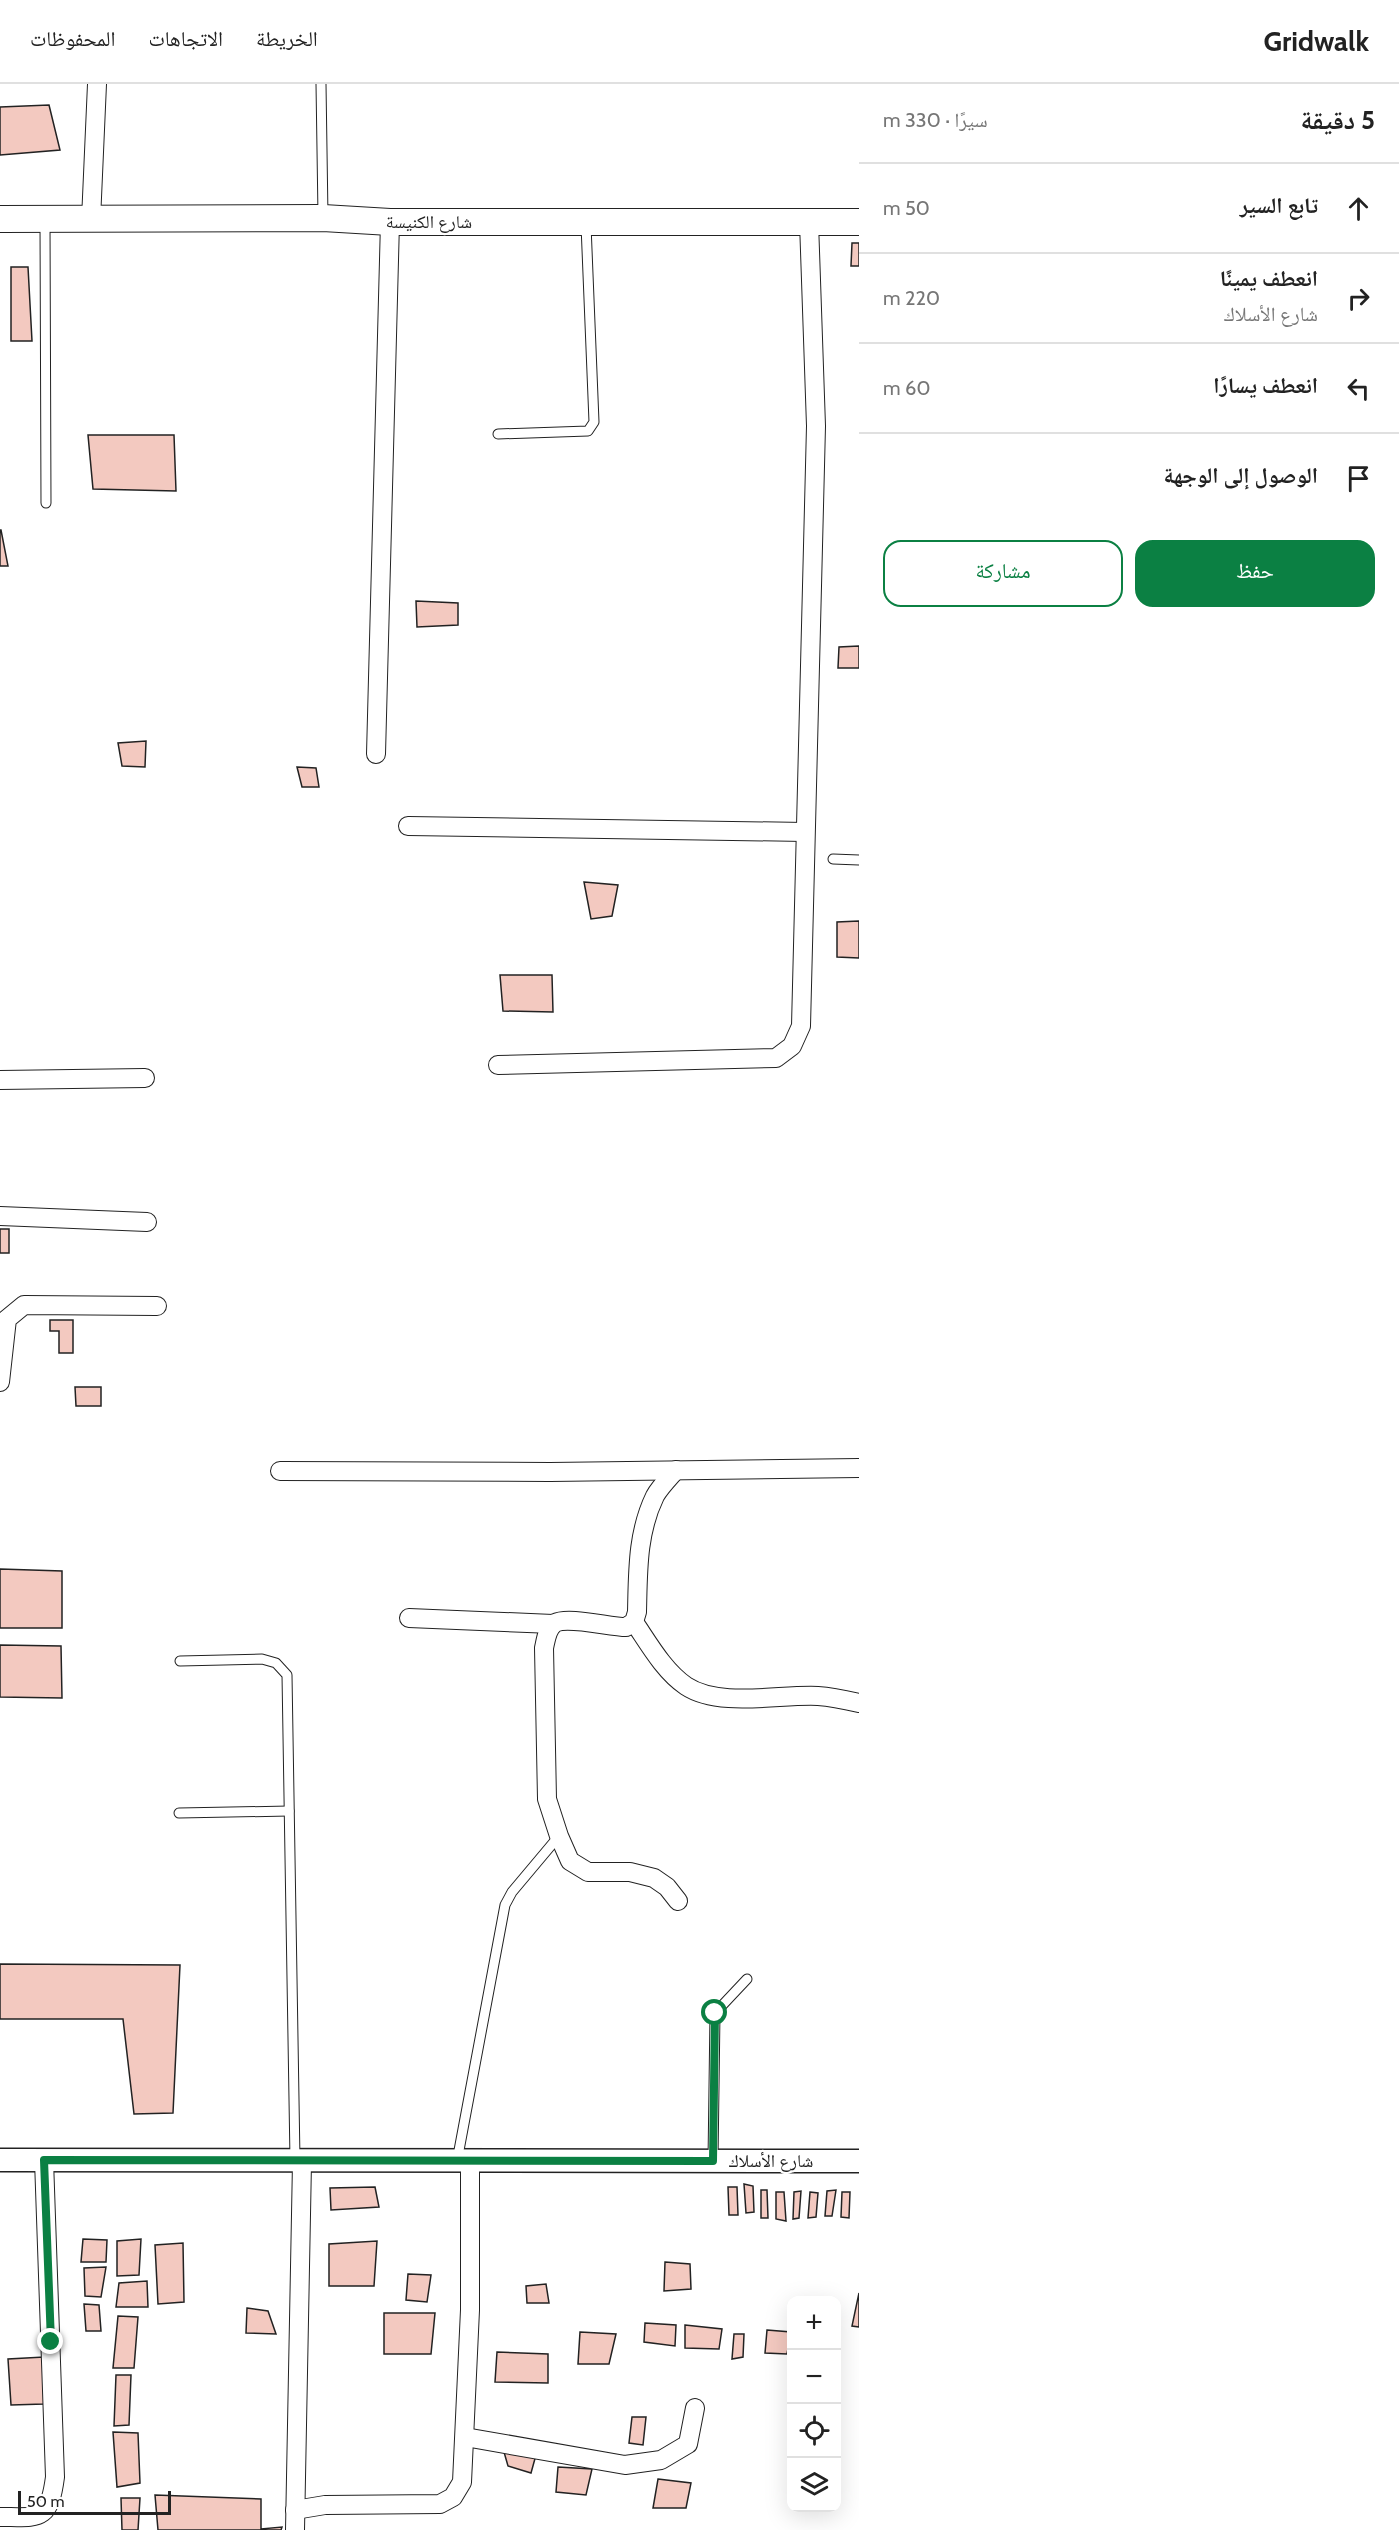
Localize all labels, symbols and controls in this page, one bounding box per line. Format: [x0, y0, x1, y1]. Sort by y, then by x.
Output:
text: Gridwalk [1264, 24, 1369, 58]
text: المحفوظات [30, 26, 115, 51]
text: الاتجاهات [148, 26, 223, 51]
text: الخريطة [256, 26, 318, 51]
text: 5 دقيقة [1301, 104, 1375, 136]
text: سيرًا · 330 m [883, 108, 988, 132]
text: تابع السير [1240, 192, 1318, 219]
icon: ahead [1342, 192, 1375, 225]
text: 50 m [883, 196, 930, 220]
street label: شارع الكنيسة [386, 211, 472, 233]
text: انعطف يمينًا [1220, 265, 1318, 292]
icon: right [1342, 282, 1375, 315]
text: 220 m [883, 286, 940, 310]
text: شارع الأسلاك [1224, 302, 1318, 326]
text: انعطف يسارًا [1213, 372, 1318, 399]
icon: left [1342, 372, 1375, 405]
text: 60 m [883, 376, 930, 400]
text: الوصول إلى الوجهة [1163, 462, 1318, 489]
icon: arrive [1342, 462, 1375, 495]
button: مشاركة [883, 540, 1123, 607]
button: حفظ [1135, 540, 1375, 607]
route start [701, 1999, 727, 2025]
street label: شارع الأسلاك [729, 2150, 813, 2172]
map controls [787, 2296, 841, 2512]
button: + [787, 2296, 841, 2350]
route end [37, 2328, 63, 2354]
button: − [787, 2350, 841, 2404]
button: locate [787, 2404, 841, 2458]
button: layers [787, 2458, 841, 2512]
scale bar [18, 2488, 171, 2516]
text: 50 m [27, 2492, 64, 2511]

